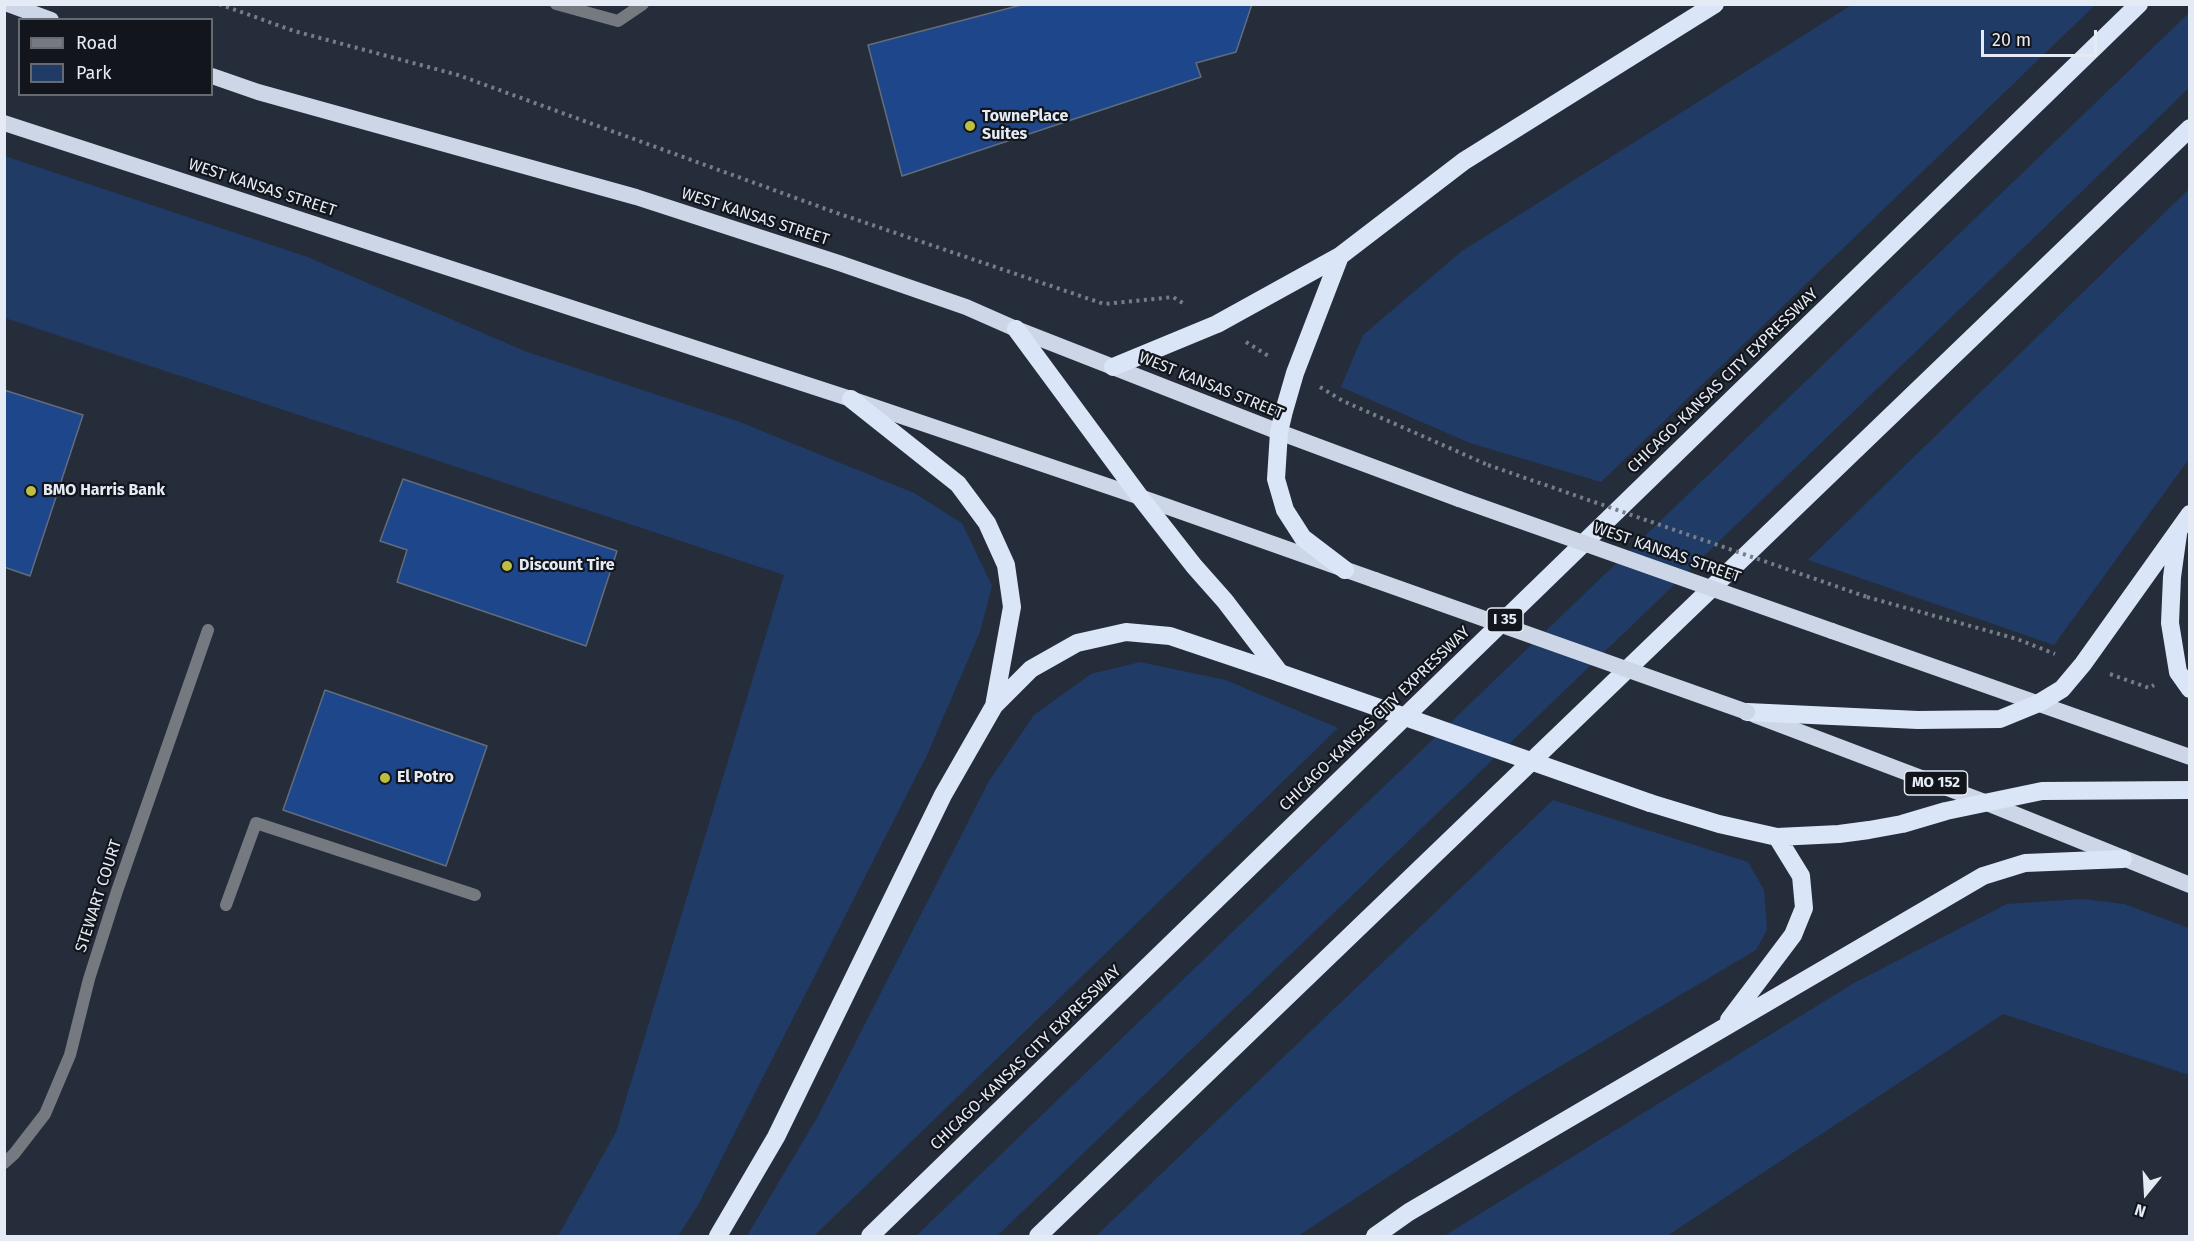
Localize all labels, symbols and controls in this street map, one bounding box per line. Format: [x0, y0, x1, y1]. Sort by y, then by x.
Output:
legend [18, 18, 213, 96]
scale bar [1984, 18, 2100, 56]
text: 20 m [1992, 29, 2031, 51]
text: Road [76, 32, 118, 54]
text: Park [76, 62, 111, 84]
place label: TownePlace Suites [982, 107, 1068, 145]
marker: TownePlace Suites [963, 119, 977, 133]
street label: WEST KANSAS STREET [186, 155, 338, 221]
street label: WEST KANSAS STREET [679, 184, 831, 250]
street label: CHICAGO-KANSAS CITY EXPRESSWAY [1624, 285, 1822, 477]
street label: WEST KANSAS STREET [1136, 348, 1286, 424]
place label: BMO Harris Bank [43, 481, 165, 501]
marker: BMO Harris Bank [24, 484, 38, 498]
street label: WEST KANSAS STREET [1591, 519, 1743, 587]
place label: Discount Tire [519, 556, 615, 576]
marker: Discount Tire [500, 559, 514, 573]
road number: I 35 [1487, 608, 1523, 632]
street label: CHICAGO-KANSAS CITY EXPRESSWAY [1276, 623, 1474, 815]
place label: El Potro [397, 768, 454, 788]
marker: El Potro [378, 771, 392, 785]
road number: MO 152 [1904, 771, 1968, 795]
street label: STEWART COURT [72, 837, 126, 955]
street label: CHICAGO-KANSAS CITY EXPRESSWAY [927, 962, 1125, 1154]
north arrow [2116, 1163, 2176, 1223]
text: N [2132, 1200, 2148, 1221]

